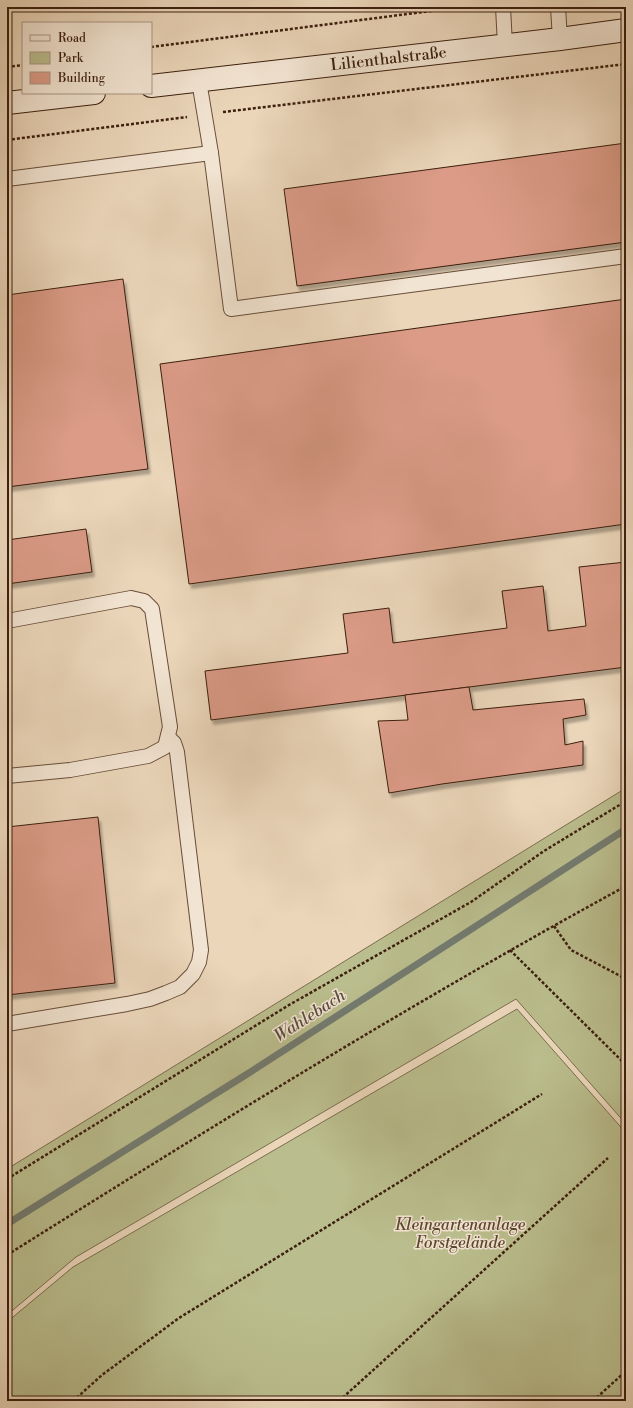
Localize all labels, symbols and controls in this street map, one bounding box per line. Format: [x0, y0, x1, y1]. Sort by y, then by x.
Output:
legend [22, 22, 152, 94]
text: Road [58, 31, 86, 46]
street label: Lilienthalstraße [329, 42, 448, 75]
text: Park [58, 51, 84, 66]
text: Building [57, 71, 106, 86]
water label: Wahlebach [270, 984, 350, 1047]
park label: Kleingartenanlage Forstgelände [395, 1215, 526, 1253]

